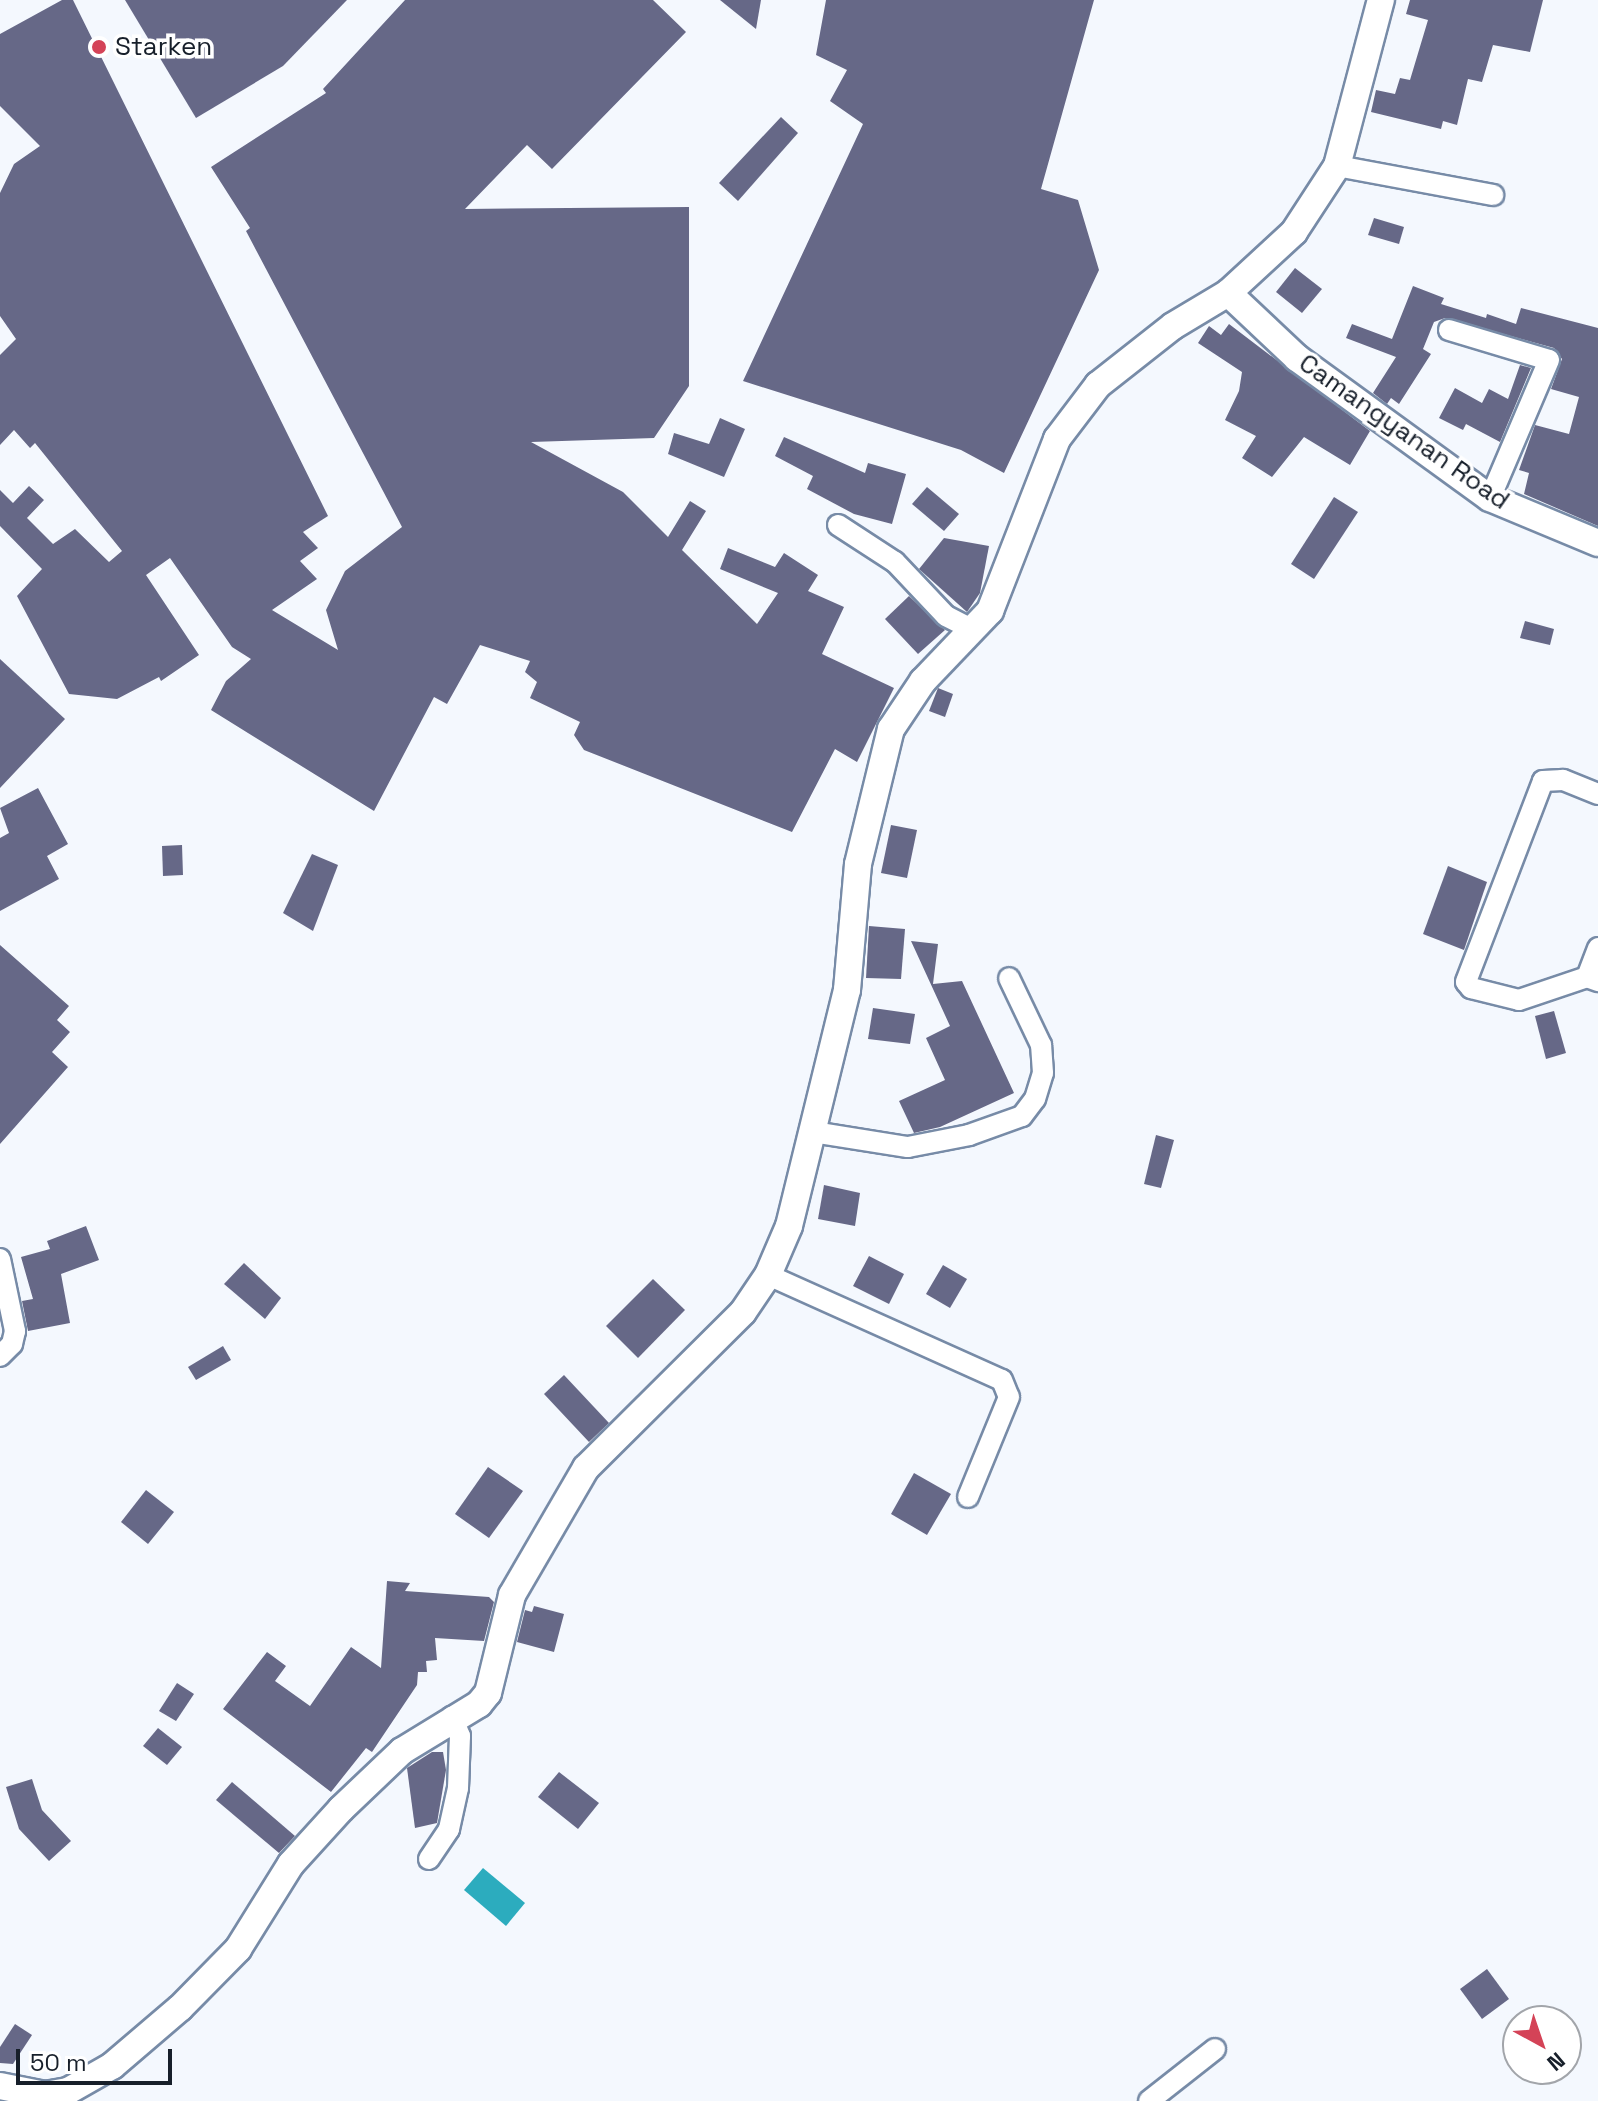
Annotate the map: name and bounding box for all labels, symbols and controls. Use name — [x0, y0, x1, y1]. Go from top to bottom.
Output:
place label: Starken — [115, 31, 212, 63]
marker: Starken — [90, 38, 108, 56]
street label: Camangyanan Road — [1293, 348, 1515, 516]
north arrow — [1502, 2005, 1582, 2085]
scale bar — [20, 2033, 176, 2083]
text: N — [1541, 2046, 1571, 2077]
text: 50 m — [30, 2047, 87, 2078]

